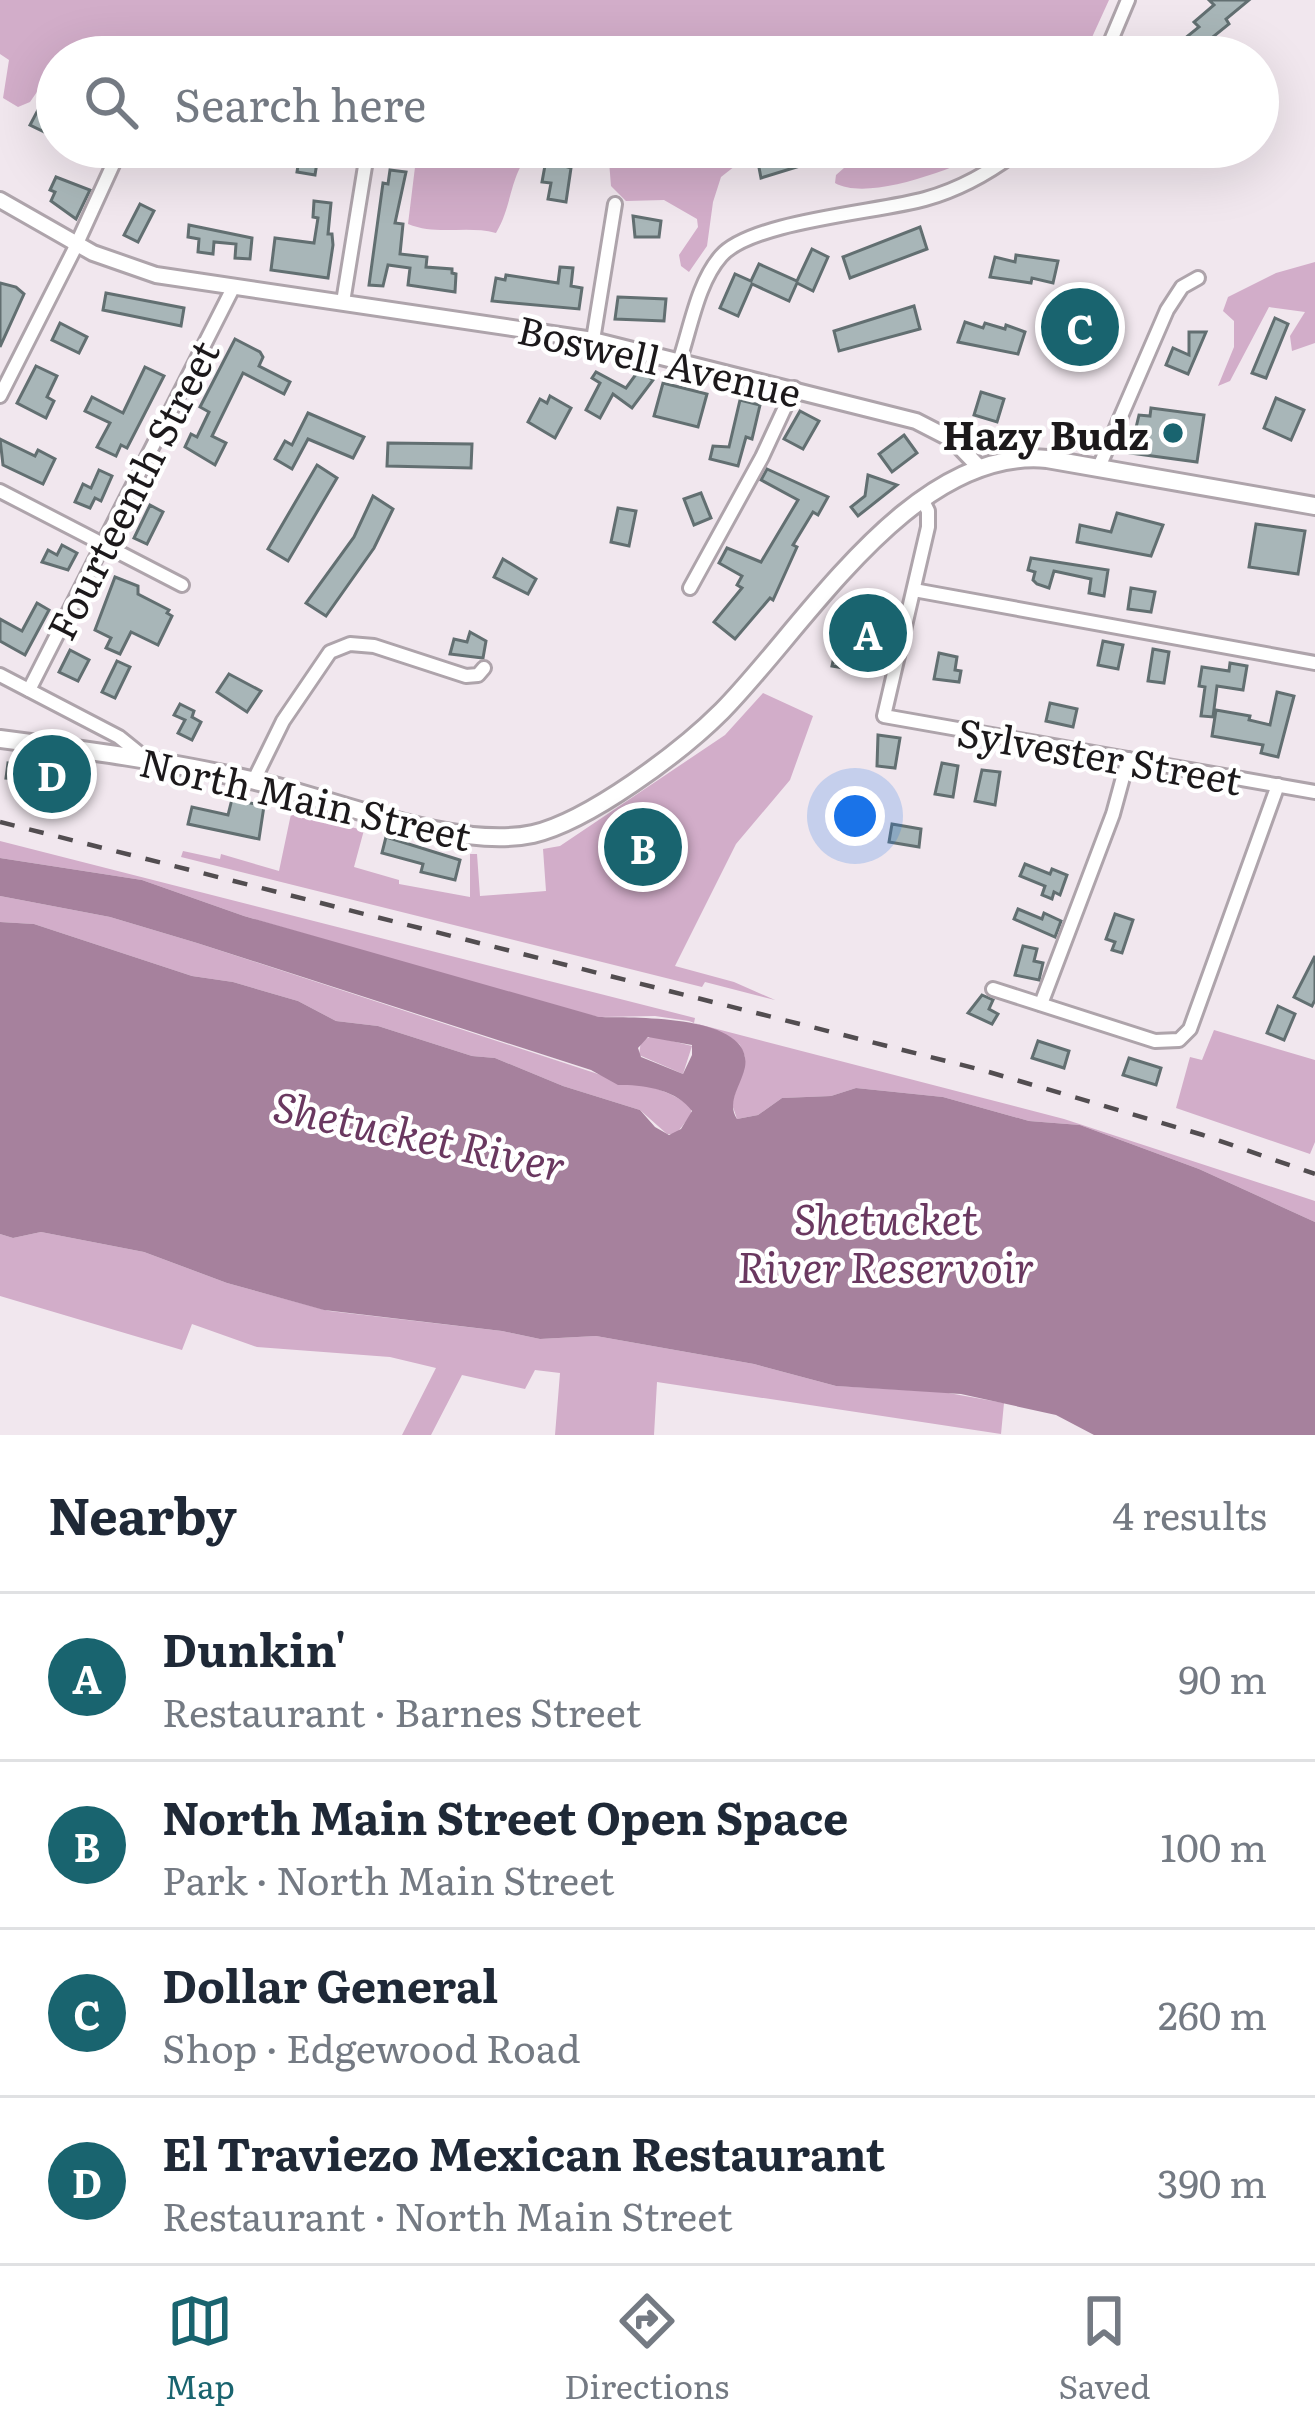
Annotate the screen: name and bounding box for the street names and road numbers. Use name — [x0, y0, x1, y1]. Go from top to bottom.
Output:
street label: Boswell Avenue — [513, 298, 807, 420]
street label: Fourteenth Street — [30, 329, 232, 649]
street label: Sylvester Street — [953, 700, 1247, 808]
street label: North Main Street — [135, 731, 478, 863]

